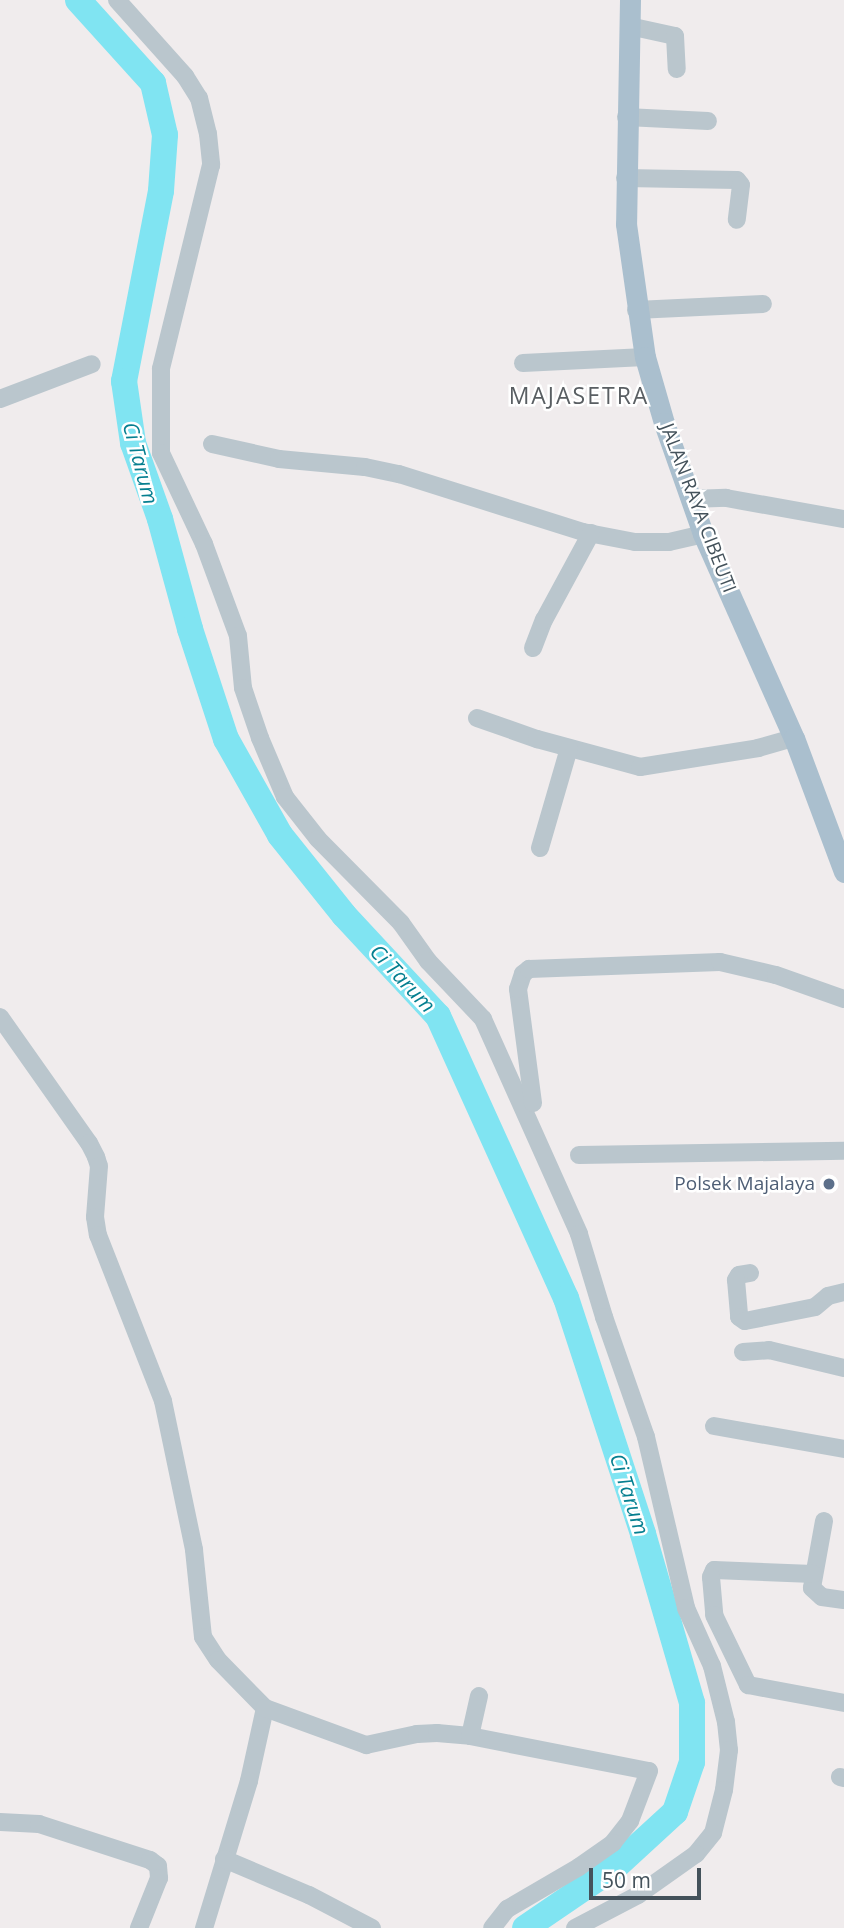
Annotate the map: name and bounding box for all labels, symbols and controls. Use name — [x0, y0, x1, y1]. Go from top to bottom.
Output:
district label: MAJASETRA — [510, 381, 648, 409]
water label: Ci Tarum — [118, 419, 164, 507]
street label: JALAN RAYA CIBEUTI — [655, 420, 741, 596]
water label: Ci Tarum — [365, 939, 441, 1017]
place label: Polsek Majalaya — [674, 1173, 815, 1195]
marker: Polsek Majalaya — [821, 1176, 837, 1192]
water label: Ci Tarum — [605, 1450, 655, 1538]
scale bar — [592, 1854, 704, 1898]
text: 50 m — [602, 1866, 651, 1894]

